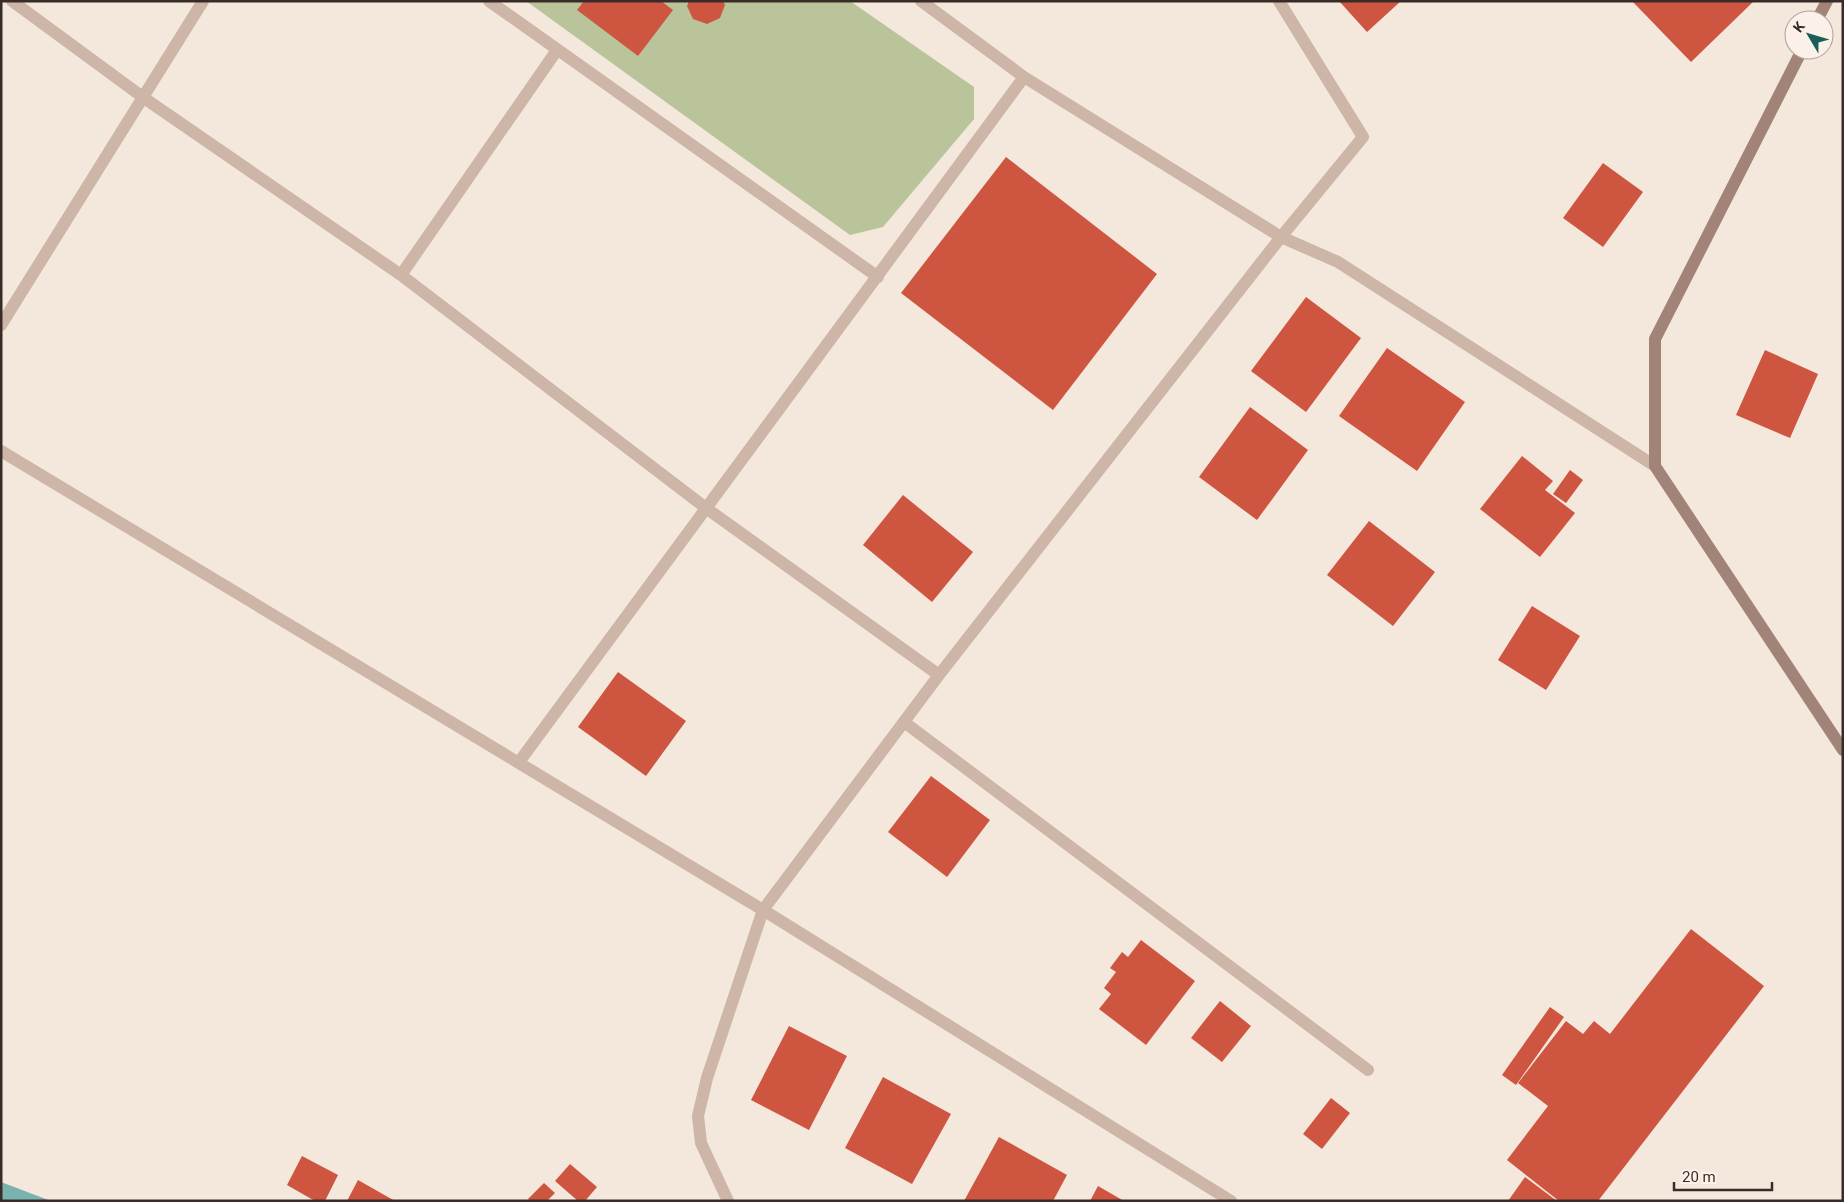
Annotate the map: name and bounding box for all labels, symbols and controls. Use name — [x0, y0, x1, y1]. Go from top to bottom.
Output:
north arrow — [1784, 10, 1834, 60]
text: K — [1790, 18, 1808, 35]
scale bar — [1674, 1160, 1772, 1192]
text: 20 m — [1682, 1168, 1716, 1186]

